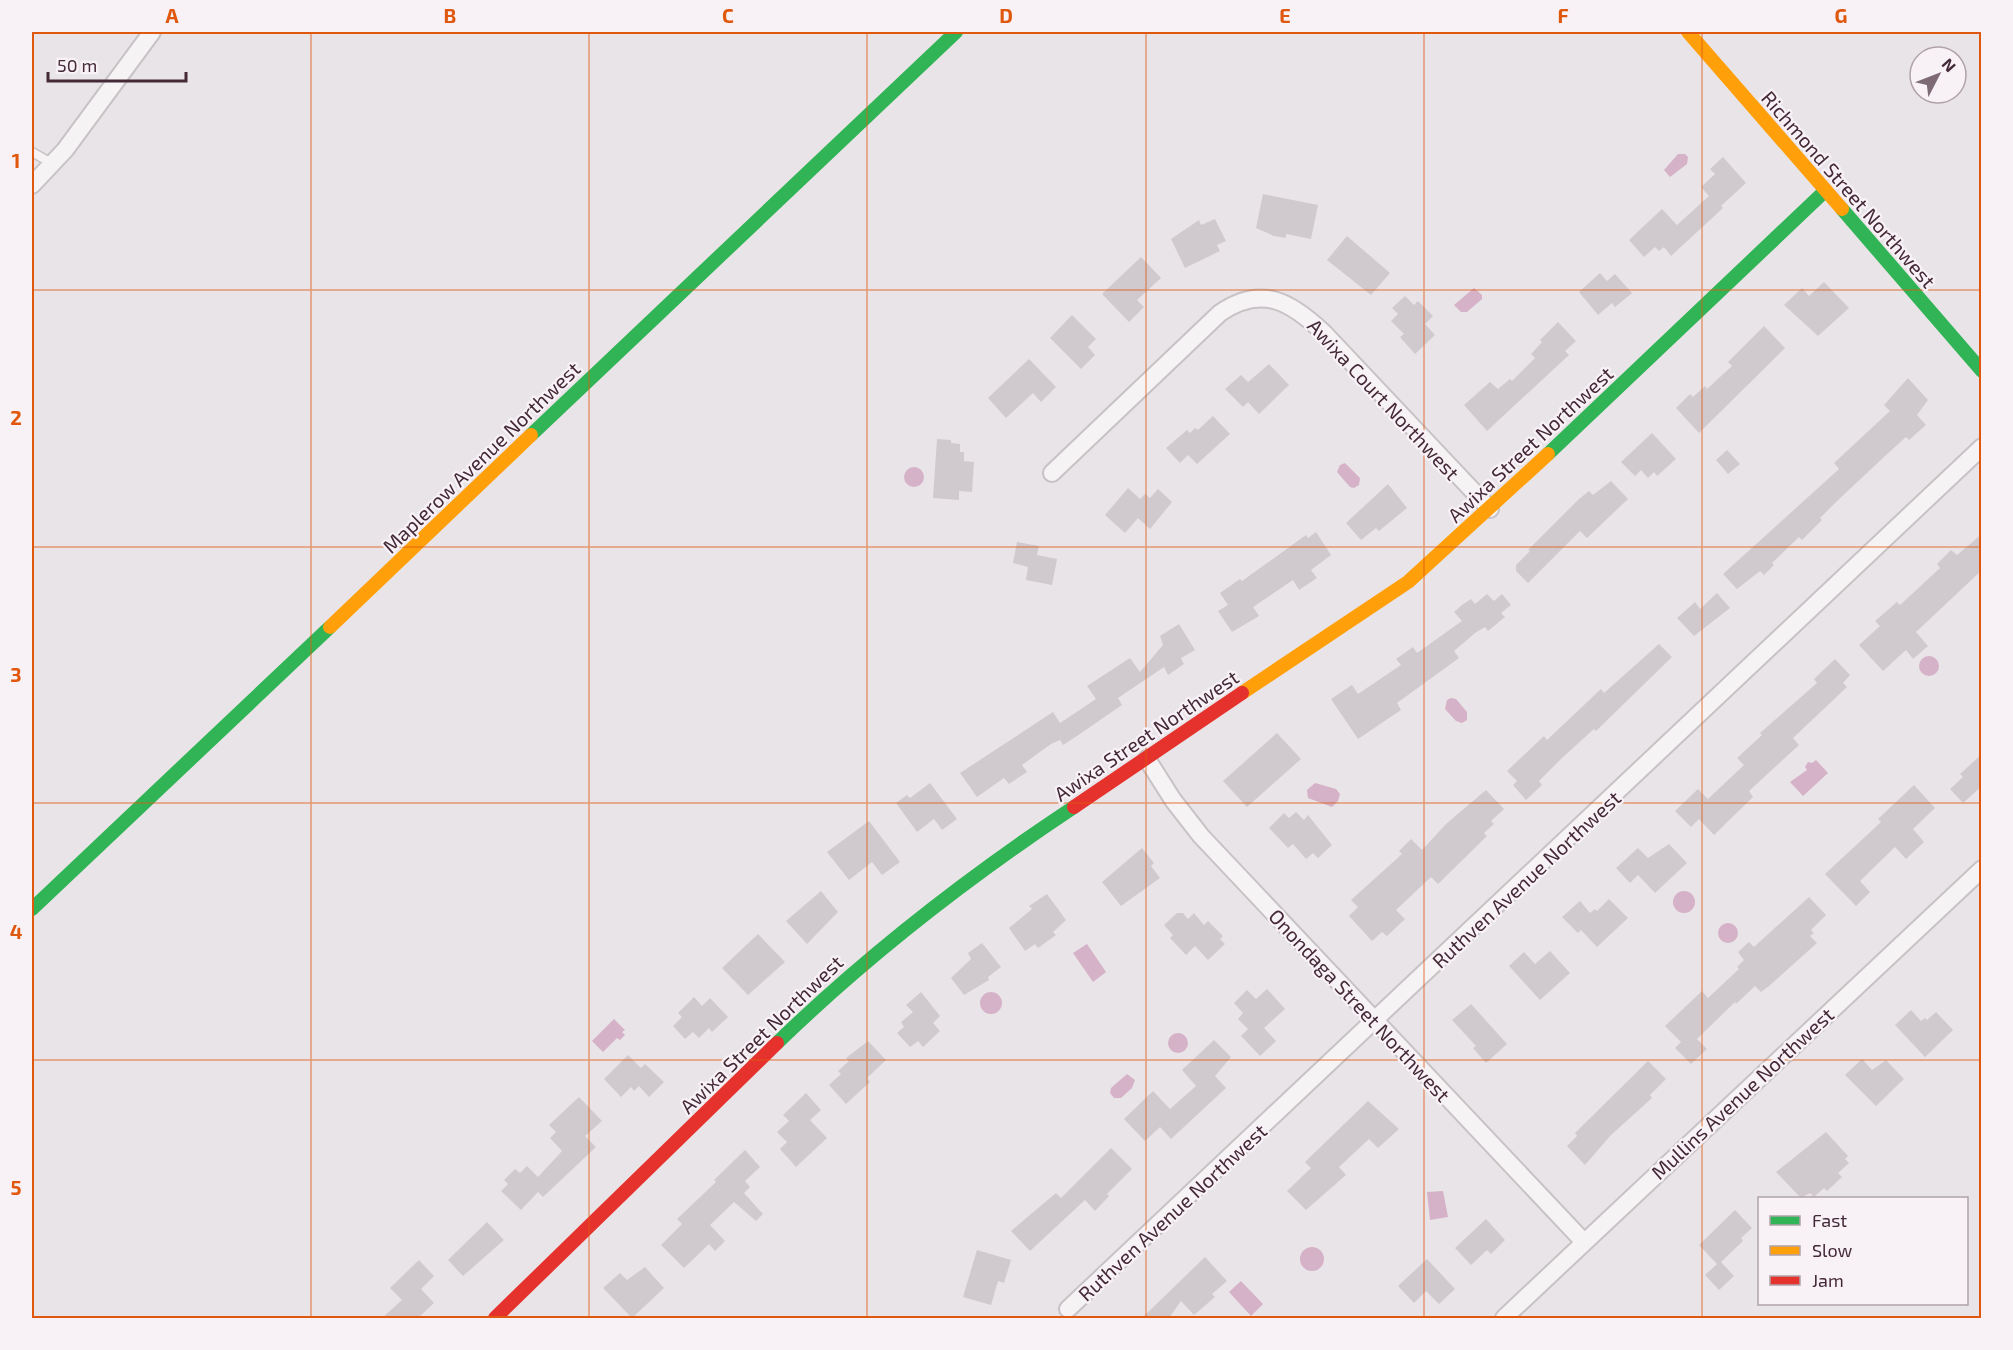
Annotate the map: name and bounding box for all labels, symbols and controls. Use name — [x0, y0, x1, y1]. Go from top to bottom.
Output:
text: A — [165, 3, 179, 27]
text: B — [444, 3, 456, 27]
text: C — [722, 3, 734, 27]
text: D — [999, 3, 1013, 27]
text: E — [1279, 3, 1291, 27]
text: F — [1557, 3, 1569, 27]
text: G — [1835, 3, 1847, 27]
scale bar — [48, 45, 186, 83]
north arrow — [1908, 45, 1968, 105]
text: 50 m — [57, 54, 97, 76]
text: N — [1939, 54, 1960, 75]
street label: Richmond Street Northwest — [1757, 86, 1941, 293]
text: 1 — [12, 148, 20, 172]
street label: Awixa Court Northwest — [1303, 313, 1465, 485]
street label: Maplerow Avenue Northwest — [377, 356, 585, 558]
street label: Awixa Street Northwest — [1442, 361, 1618, 527]
text: 2 — [10, 405, 22, 429]
text: 3 — [10, 662, 22, 686]
street label: Awixa Street Northwest — [1049, 664, 1243, 806]
street label: Ruthven Avenue Northwest — [1427, 785, 1625, 973]
street label: Onondaga Street Northwest — [1264, 904, 1456, 1107]
text: 4 — [10, 919, 23, 943]
street label: Awixa Street Northwest — [674, 950, 848, 1118]
street label: Mullins Avenue Northwest — [1646, 1002, 1838, 1184]
street label: Ruthven Avenue Northwest — [1073, 1118, 1271, 1306]
text: 5 — [10, 1175, 22, 1199]
legend — [1758, 1197, 1968, 1305]
text: Fast — [1812, 1209, 1847, 1231]
text: Slow — [1812, 1239, 1853, 1261]
text: Jam — [1812, 1269, 1844, 1291]

